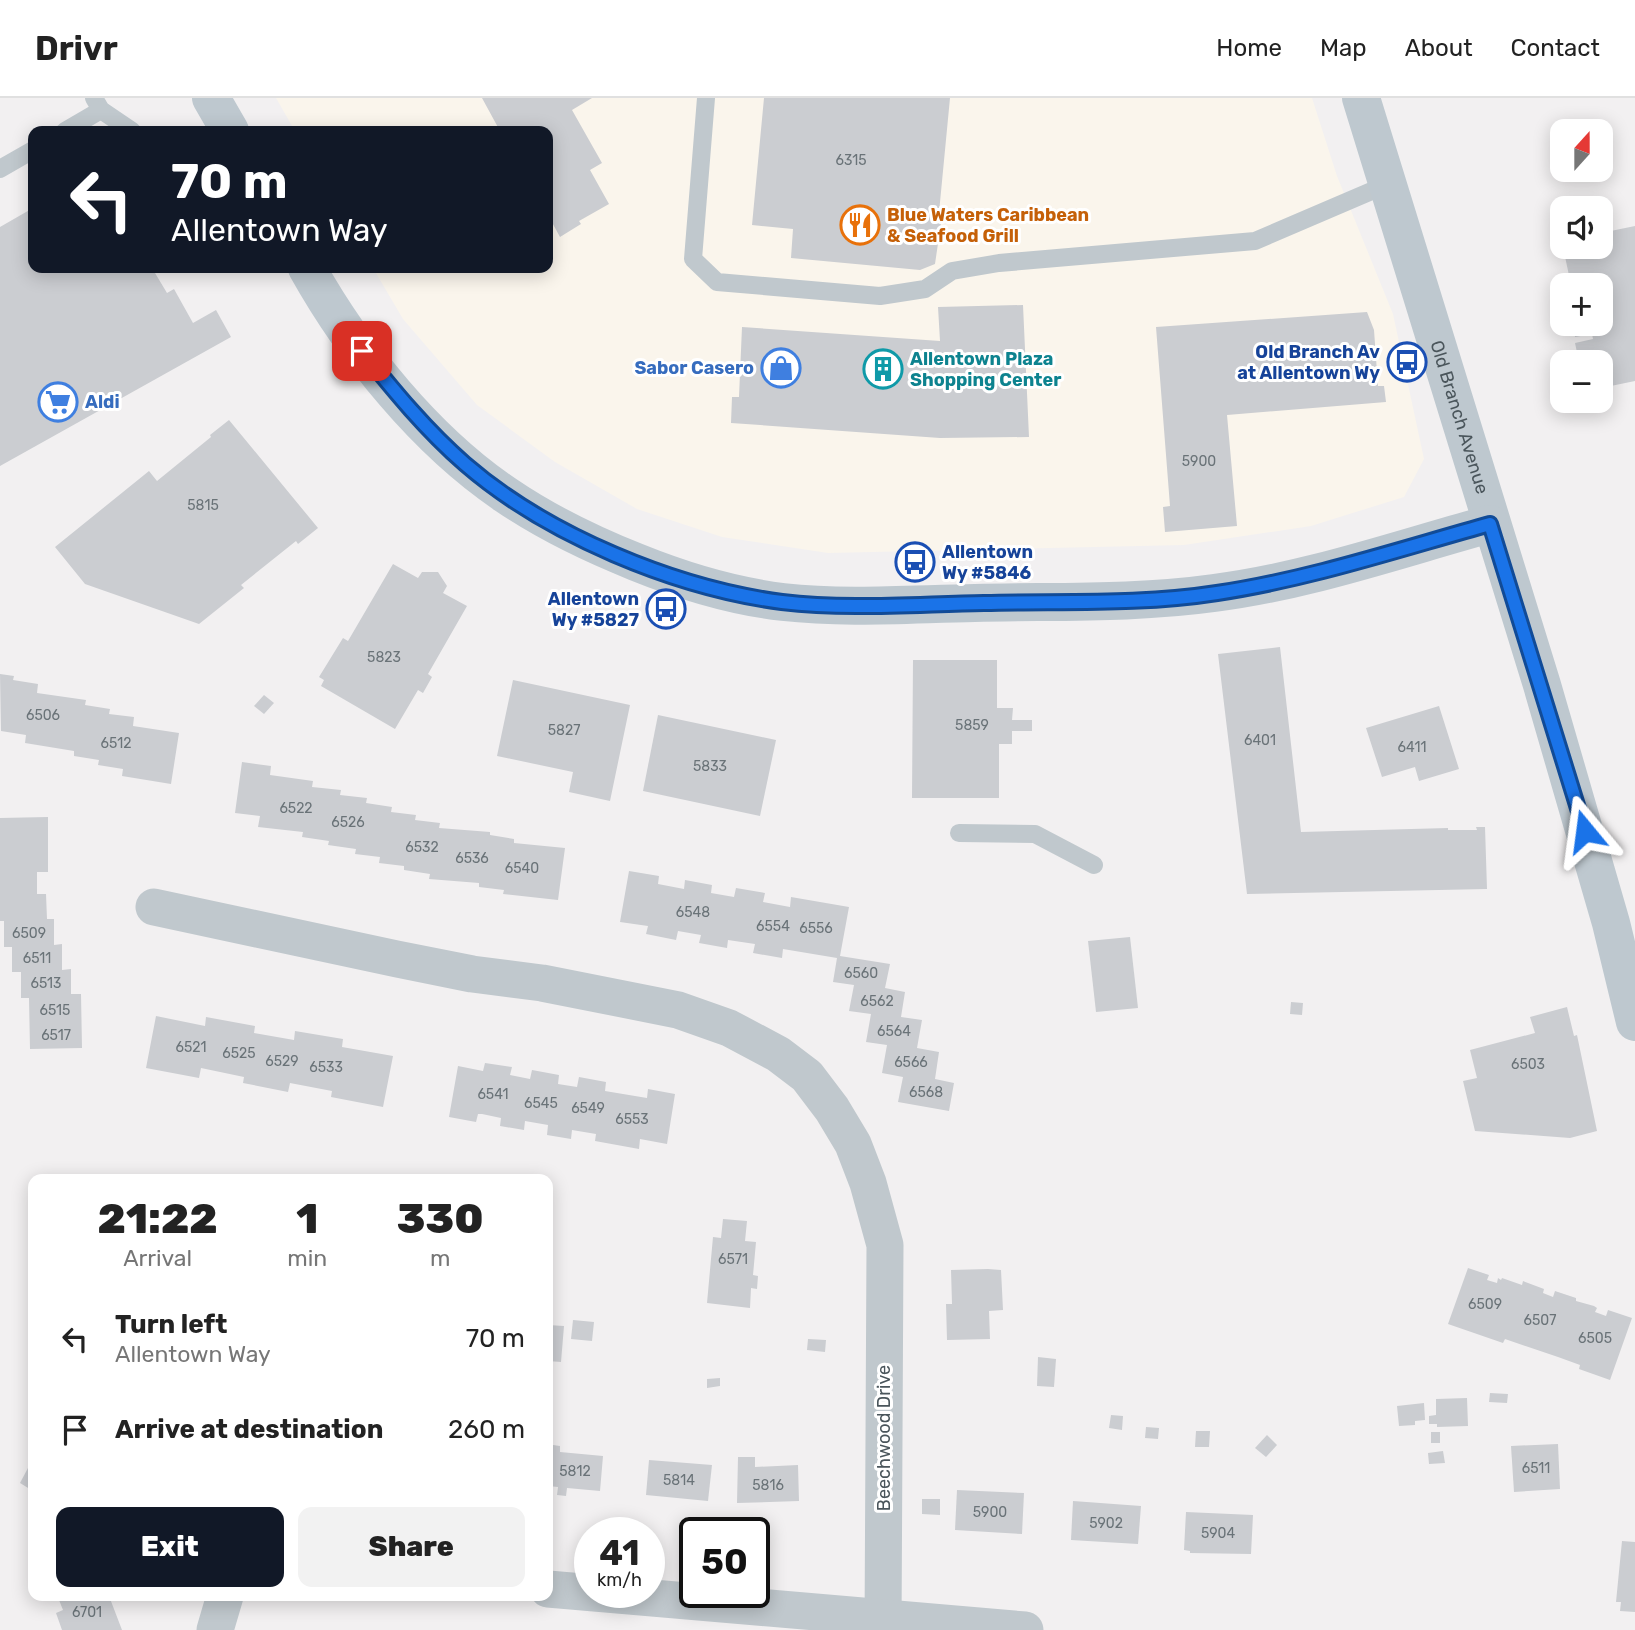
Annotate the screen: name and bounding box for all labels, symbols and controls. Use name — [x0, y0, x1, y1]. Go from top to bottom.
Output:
text: Drivr — [35, 29, 118, 68]
text: Home — [1216, 34, 1282, 62]
text: Map — [1320, 34, 1367, 62]
text: About — [1405, 34, 1473, 62]
text: Contact — [1511, 34, 1600, 62]
north arrow — [1550, 119, 1614, 182]
map controls — [1550, 119, 1613, 413]
text: 70 m — [171, 152, 288, 210]
house number: 6315 — [836, 152, 866, 169]
icon: left — [56, 154, 147, 245]
button: sound — [1550, 196, 1613, 259]
restaurant icon: Blue Waters Caribbean & Seafood Grill — [839, 204, 881, 246]
place label: Blue Waters Caribbean & Seafood Grill — [887, 204, 1089, 247]
text: Allentown Way — [171, 211, 388, 249]
button: + — [1550, 273, 1613, 336]
pin — [332, 321, 392, 381]
icon: arrive — [343, 332, 381, 370]
street label: Old Branch Avenue — [1425, 338, 1493, 497]
place label: Old Branch Av at Allentown Wy — [1237, 341, 1380, 384]
bus stop icon: Old Branch Av at Allentown Wy — [1386, 341, 1428, 383]
shop icon: Sabor Casero — [760, 347, 802, 389]
building icon: Allentown Plaza Shopping Center — [862, 348, 904, 390]
place label: Allentown Plaza Shopping Center — [910, 348, 1061, 391]
button: − — [1550, 350, 1613, 413]
place label: Sabor Casero — [634, 357, 754, 379]
supermarket icon: Aldi — [37, 381, 79, 423]
place label: Aldi — [85, 391, 120, 413]
house number: 5900 — [1182, 453, 1216, 470]
house number: 5815 — [187, 497, 219, 514]
bus stop icon: Allentown Wy #5846 — [894, 541, 936, 583]
place label: Allentown Wy #5846 — [942, 541, 1033, 584]
place label: Allentown Wy #5827 — [548, 588, 639, 631]
bus stop icon: Allentown Wy #5827 — [645, 588, 687, 630]
house number: 5823 — [367, 649, 401, 666]
house number: 6506 — [26, 707, 60, 724]
house number: 5859 — [955, 717, 989, 734]
house number: 5827 — [548, 722, 580, 739]
house number: 6401 — [1244, 732, 1276, 749]
house number: 6512 — [101, 735, 131, 752]
house number: 6411 — [1398, 739, 1426, 756]
house number: 5833 — [693, 758, 727, 775]
position arrow — [1548, 794, 1622, 868]
house number: 6522 — [279, 800, 313, 817]
house number: 6526 — [331, 814, 365, 831]
house number: 6532 — [405, 839, 439, 856]
house number: 6536 — [455, 850, 489, 867]
house number: 6540 — [505, 860, 539, 877]
house number: 6548 — [676, 904, 710, 921]
house number: 6554 — [756, 918, 790, 935]
house number: 6556 — [799, 920, 833, 937]
house number: 6509 — [12, 925, 46, 942]
house number: 6511 — [23, 950, 51, 967]
house number: 6560 — [844, 965, 878, 982]
house number: 6513 — [31, 975, 61, 992]
house number: 6562 — [860, 993, 894, 1010]
house number: 6515 — [40, 1002, 70, 1019]
house number: 6564 — [877, 1023, 911, 1040]
house number: 6517 — [41, 1027, 71, 1044]
house number: 6521 — [176, 1039, 206, 1056]
house number: 6525 — [222, 1045, 256, 1062]
house number: 6529 — [265, 1053, 299, 1070]
house number: 6566 — [894, 1054, 928, 1071]
house number: 6503 — [1511, 1056, 1545, 1073]
house number: 6533 — [309, 1059, 343, 1076]
house number: 6568 — [909, 1084, 943, 1101]
house number: 6541 — [477, 1086, 509, 1103]
house number: 6545 — [524, 1095, 558, 1112]
house number: 6549 — [571, 1100, 605, 1117]
house number: 6553 — [615, 1111, 649, 1128]
text: 21:22 — [97, 1194, 218, 1244]
text: 1 — [296, 1194, 318, 1244]
text: 330 — [397, 1194, 484, 1244]
text: Arrival — [123, 1244, 192, 1272]
text: min — [287, 1244, 327, 1272]
text: m — [430, 1244, 450, 1272]
house number: 6571 — [718, 1251, 748, 1268]
house number: 6509 — [1468, 1296, 1502, 1313]
text: Turn left — [115, 1309, 227, 1340]
house number: 6507 — [1524, 1312, 1556, 1329]
icon: left — [56, 1320, 94, 1358]
text: 70 m — [466, 1323, 525, 1354]
house number: 6505 — [1578, 1330, 1612, 1347]
text: Allentown Way — [115, 1340, 271, 1368]
street label: Beechwood Drive — [873, 1365, 895, 1511]
icon: arrive — [56, 1411, 94, 1449]
text: Arrive at destination — [115, 1414, 383, 1445]
text: 260 m — [448, 1414, 525, 1445]
house number: 6511 — [1522, 1460, 1550, 1477]
house number: 5812 — [559, 1463, 591, 1480]
house number: 5814 — [663, 1472, 695, 1489]
house number: 5816 — [752, 1477, 784, 1494]
house number: 5900 — [973, 1504, 1007, 1521]
button: Exit — [56, 1507, 284, 1587]
button: Share — [298, 1507, 525, 1587]
house number: 5902 — [1089, 1515, 1123, 1532]
speed limit sign: 50 — [679, 1517, 770, 1608]
house number: 5904 — [1201, 1525, 1235, 1542]
text: 41 — [599, 1532, 640, 1574]
text: km/h — [597, 1569, 642, 1591]
house number: 6701 — [72, 1604, 102, 1621]

